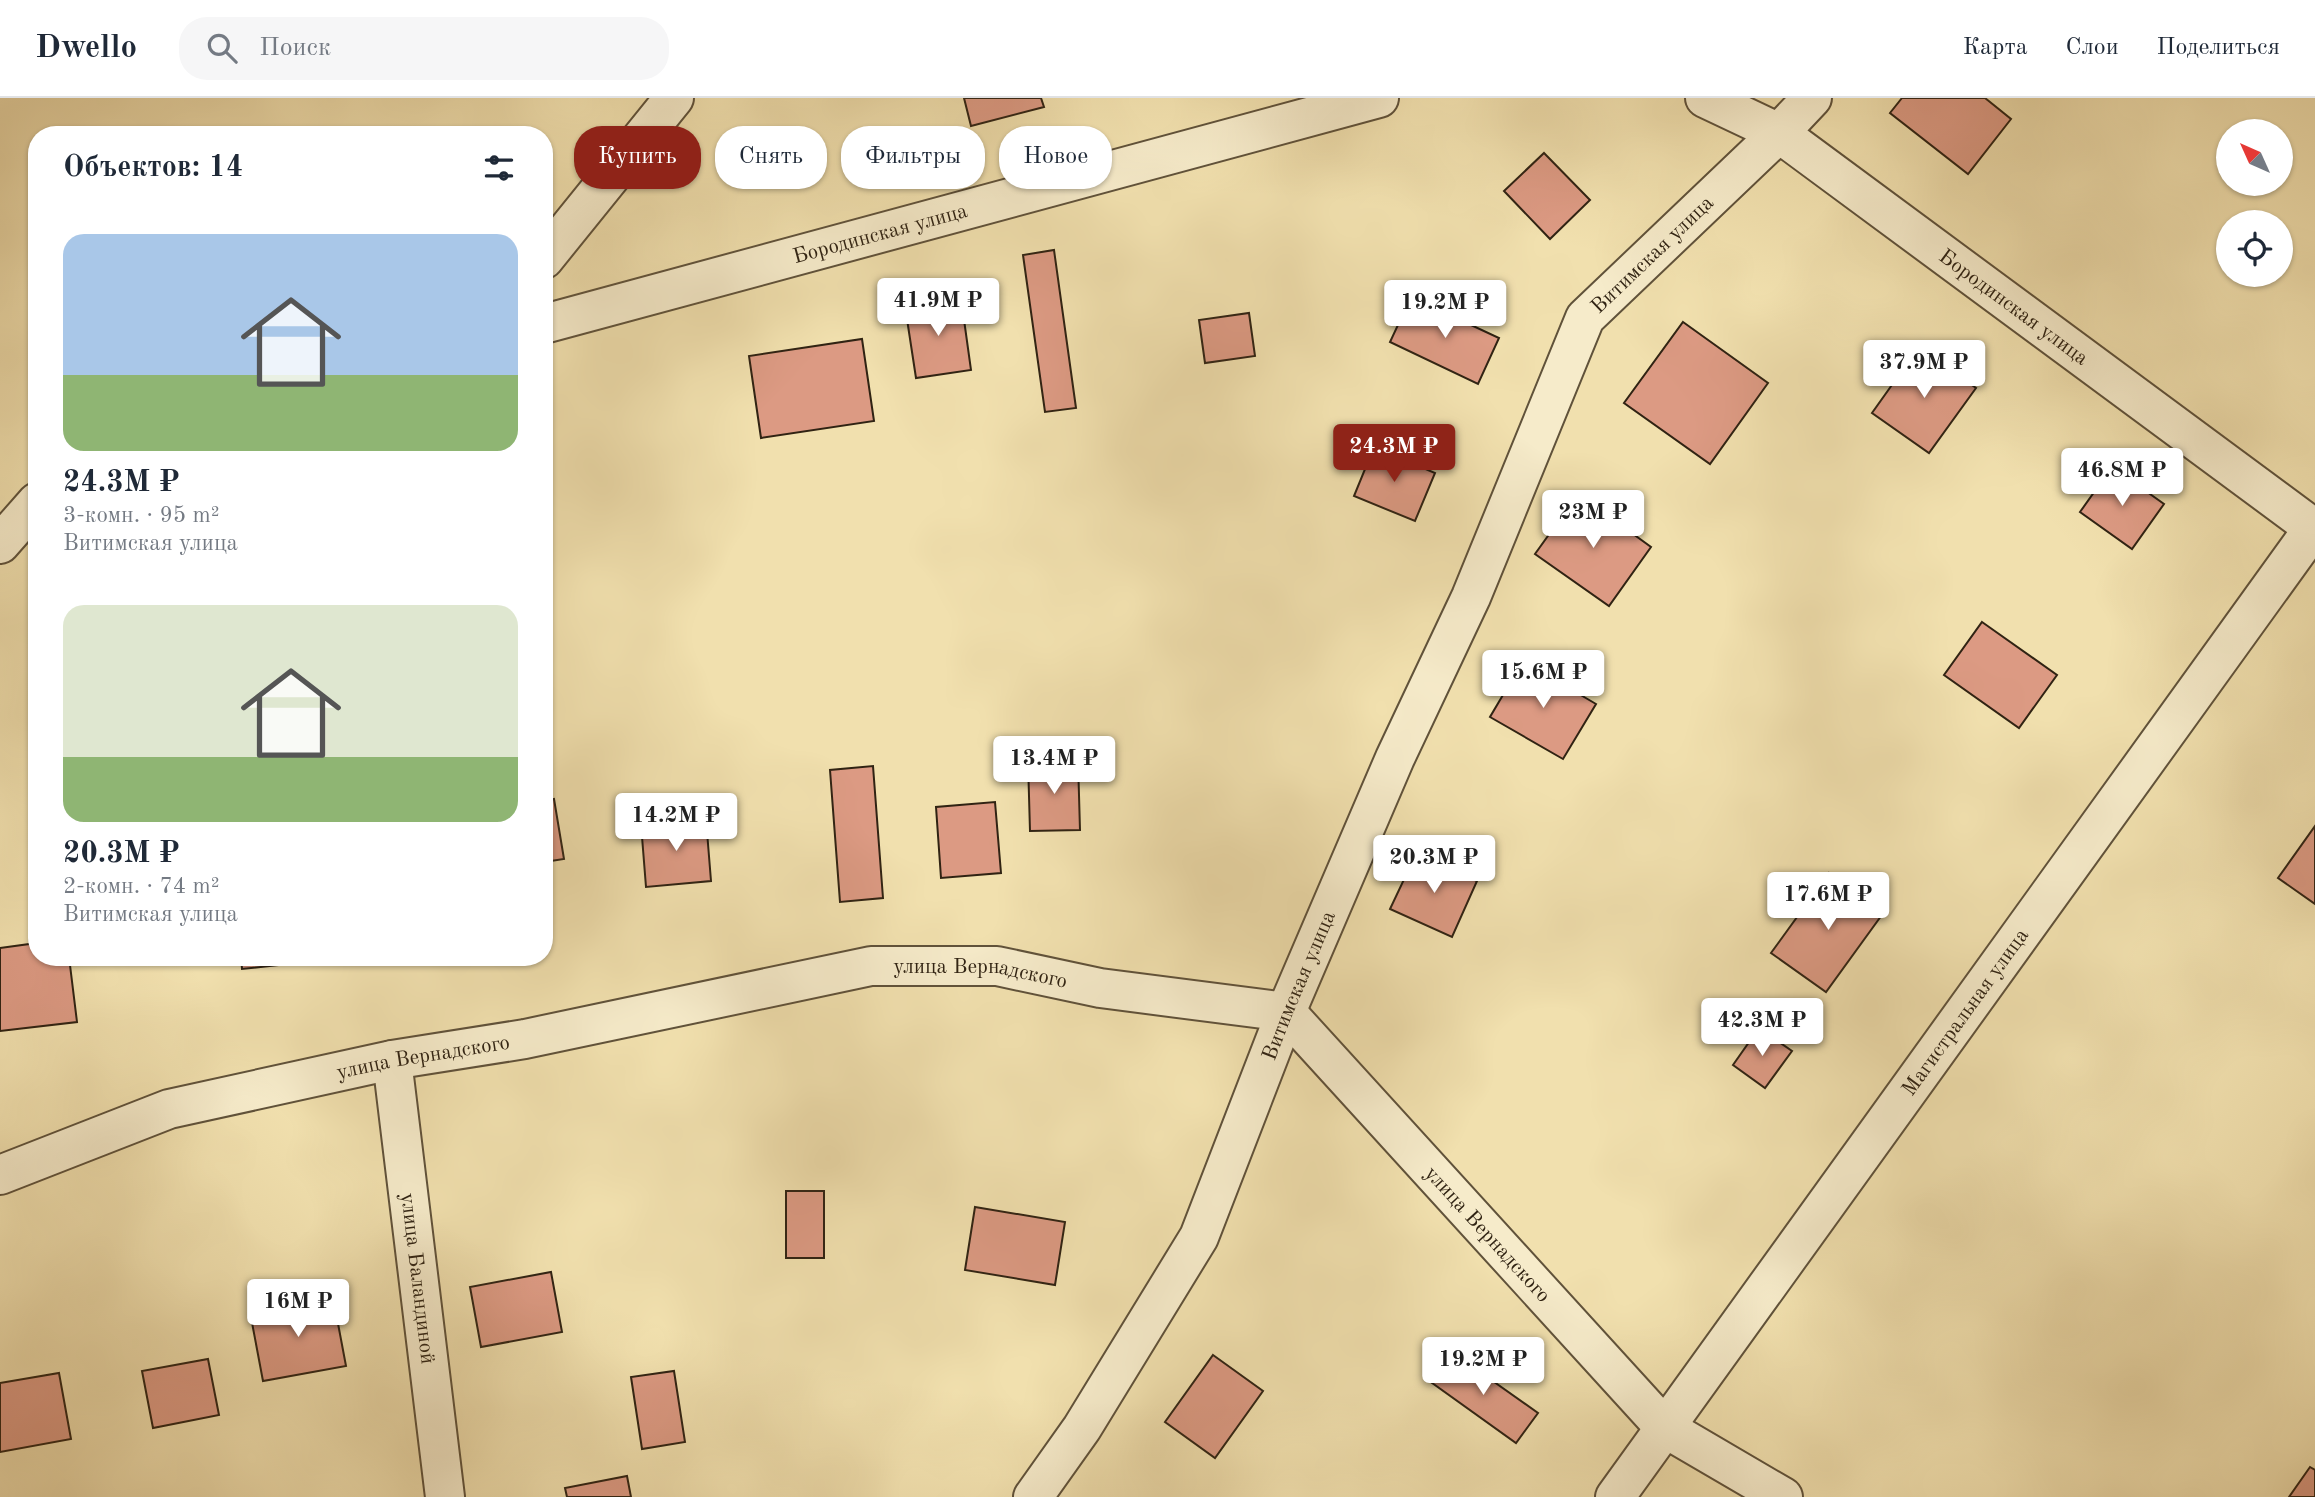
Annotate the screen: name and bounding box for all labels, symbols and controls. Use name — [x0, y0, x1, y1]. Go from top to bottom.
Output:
search box — [179, 17, 669, 80]
icon: search — [203, 29, 241, 67]
text: Dwello — [35, 32, 137, 65]
text: Поиск — [259, 35, 331, 61]
text: Карта — [1963, 36, 2028, 60]
text: Слои — [2066, 36, 2119, 60]
text: Поделиться — [2157, 36, 2280, 60]
north arrow — [2216, 119, 2292, 196]
map controls — [2216, 119, 2293, 287]
chip: Купить — [574, 126, 701, 189]
chip: Снять — [715, 126, 827, 189]
chip: Фильтры — [841, 126, 985, 189]
chip: Новое — [999, 126, 1112, 189]
icon: filters — [480, 149, 518, 187]
text: Объектов: 14 — [63, 153, 243, 183]
street label: Витимская улица — [1588, 193, 1718, 318]
street label: Бородинская улица — [791, 201, 970, 268]
button: locate — [2216, 210, 2293, 287]
street label: Бородинская улица — [1935, 246, 2092, 370]
pin: 41.9M ₽ — [873, 278, 1003, 338]
icon: home — [228, 279, 354, 405]
pin: 19.2M ₽ — [1380, 280, 1510, 340]
text: 41.9M ₽ — [893, 289, 983, 312]
text: 19.2M ₽ — [1400, 291, 1490, 314]
pin: 37.9M ₽ — [1859, 341, 1989, 400]
text: 37.9M ₽ — [1879, 351, 1969, 374]
pin: 24.3M ₽ — [1329, 424, 1459, 484]
text: 24.3M ₽ — [1349, 435, 1439, 458]
pin: 46.8M ₽ — [2057, 448, 2187, 508]
text: 46.8M ₽ — [2077, 459, 2167, 482]
text: 24.3M ₽ — [63, 468, 180, 498]
pin: 23M ₽ — [1544, 490, 1642, 550]
text: 23M ₽ — [1558, 501, 1628, 524]
text: 3-комн. · 95 m² — [63, 504, 220, 527]
text: Витимская улица — [63, 532, 238, 555]
icon: home — [228, 650, 354, 776]
pin: 15.6M ₽ — [1478, 650, 1608, 710]
text: 15.6M ₽ — [1498, 661, 1588, 684]
pin: 13.4M ₽ — [989, 736, 1119, 796]
text: 13.4M ₽ — [1009, 747, 1099, 770]
pin: 14.2M ₽ — [611, 794, 741, 853]
text: 14.2M ₽ — [631, 804, 721, 827]
pin: 20.3M ₽ — [1369, 836, 1499, 895]
text: 20.3M ₽ — [63, 839, 180, 869]
text: 20.3M ₽ — [1389, 846, 1479, 869]
pin: 17.6M ₽ — [1763, 872, 1893, 932]
text: 2-комн. · 74 m² — [63, 875, 220, 898]
text: 17.6M ₽ — [1783, 883, 1873, 906]
text: Витимская улица — [63, 903, 238, 926]
street label: Витимская улица — [1259, 908, 1340, 1064]
street label: Магистральная улица — [1899, 925, 2033, 1100]
street label: улица Вернадского — [893, 957, 1069, 993]
pin: 42.3M ₽ — [1697, 998, 1827, 1058]
text: 42.3M ₽ — [1717, 1009, 1807, 1032]
street label: улица Вернадского — [335, 1033, 511, 1084]
street label: улица Вернадского — [1420, 1163, 1554, 1307]
street label: улица Баландиной — [396, 1192, 438, 1365]
pin: 16M ₽ — [249, 1280, 347, 1339]
text: 16M ₽ — [263, 1290, 333, 1313]
pin: 19.2M ₽ — [1418, 1338, 1548, 1397]
text: 19.2M ₽ — [1438, 1348, 1528, 1371]

